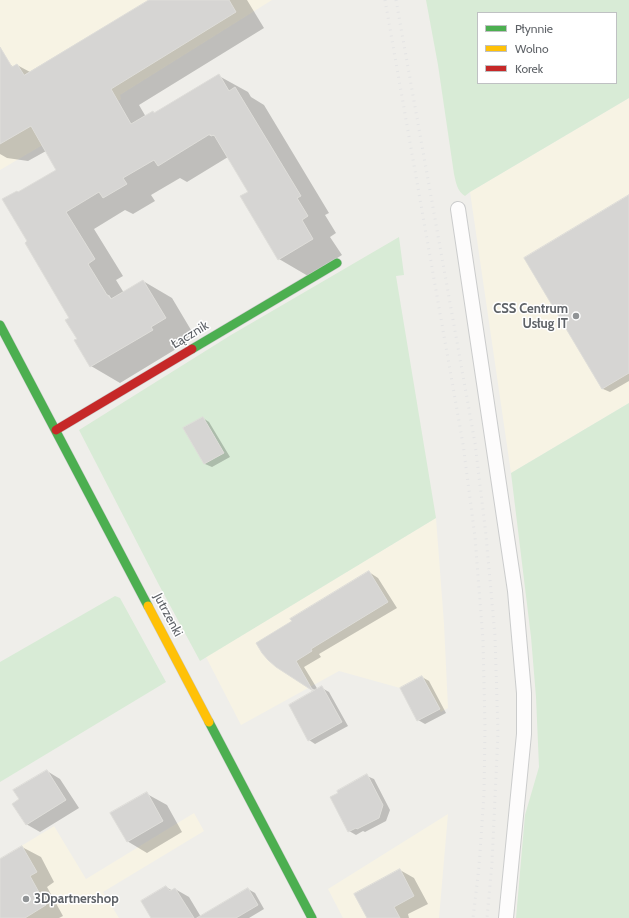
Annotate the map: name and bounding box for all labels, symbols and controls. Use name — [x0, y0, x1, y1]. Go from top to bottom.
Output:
legend — [477, 12, 617, 84]
text: Płynnie — [515, 21, 553, 36]
text: Wolno — [515, 41, 549, 56]
text: Korek — [515, 61, 543, 76]
place label: CSS Centrum Usług IT — [493, 301, 568, 332]
marker: CSS Centrum Usług IT — [571, 311, 581, 321]
street label: Łącznik — [169, 318, 211, 352]
street label: Jutrzenki — [150, 591, 186, 639]
place label: 3Dpartnershop — [34, 891, 119, 907]
marker: 3Dpartnershop — [21, 894, 31, 904]

